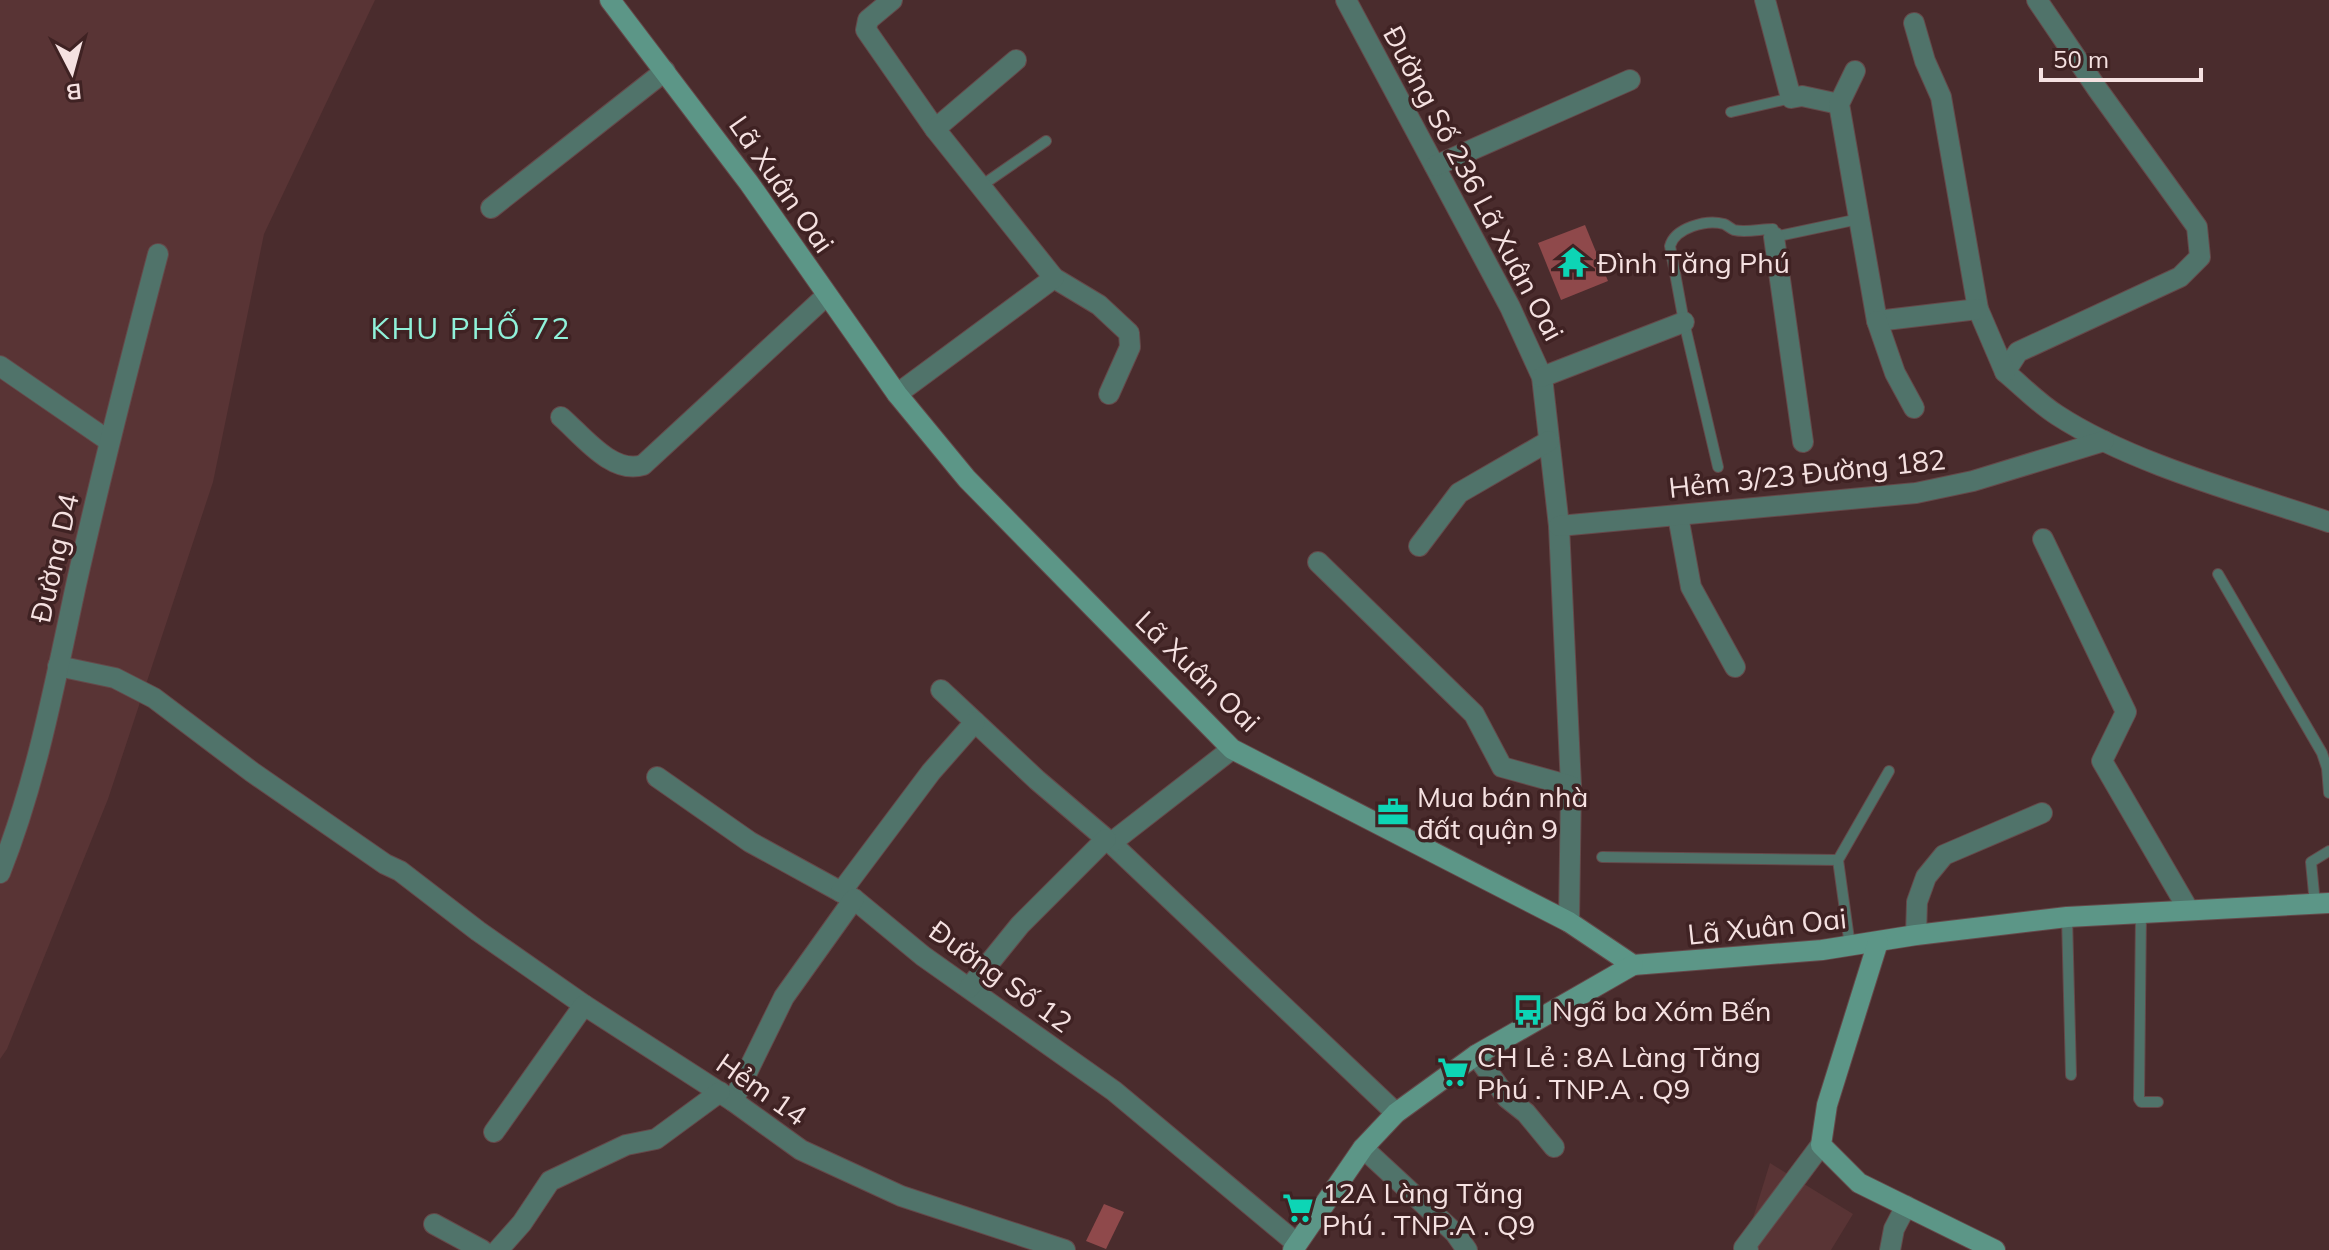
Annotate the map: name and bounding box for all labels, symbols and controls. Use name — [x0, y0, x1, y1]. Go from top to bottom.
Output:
street label: Đường Số 236 Lã Xuân Oai — [1376, 20, 1572, 346]
north arrow — [32, 32, 112, 112]
scale bar — [2041, 32, 2201, 82]
text: 50 m — [2053, 44, 2109, 74]
text: B — [65, 77, 83, 107]
street label: Lã Xuân Oai — [722, 109, 842, 259]
temple icon: Đình Tăng Phú — [1556, 245, 1590, 279]
place label: Đình Tăng Phú — [1597, 245, 1790, 280]
district label: KHU PHỐ 72 — [370, 309, 572, 347]
street label: Hẻm 3/23 Đường 182 — [1667, 441, 1947, 505]
street label: Đường D4 — [22, 490, 86, 626]
street label: Lã Xuân Oai — [1129, 603, 1267, 739]
place label: Mua bán nhà đất quận 9 — [1417, 779, 1588, 846]
office icon: Mua bán nhà đất quận 9 — [1376, 795, 1410, 829]
street label: Lã Xuân Oai — [1686, 900, 1848, 952]
street label: Đường Số 12 — [923, 912, 1079, 1040]
bus stop icon: Ngã ba Xóm Bến — [1511, 993, 1545, 1027]
place label: Ngã ba Xóm Bến — [1552, 993, 1771, 1028]
place label: CH Lẻ : 8A Làng Tăng Phú . TNP.A . Q9 — [1477, 1039, 1761, 1106]
street label: Hẻm 14 — [710, 1045, 814, 1133]
supermarket icon: CH Lẻ : 8A Làng Tăng Phú . TNP.A . Q9 — [1436, 1055, 1470, 1089]
place label: 12A Làng Tăng Phú . TNP.A . Q9 — [1322, 1175, 1535, 1242]
supermarket icon: 12A Làng Tăng Phú . TNP.A . Q9 — [1281, 1191, 1315, 1225]

